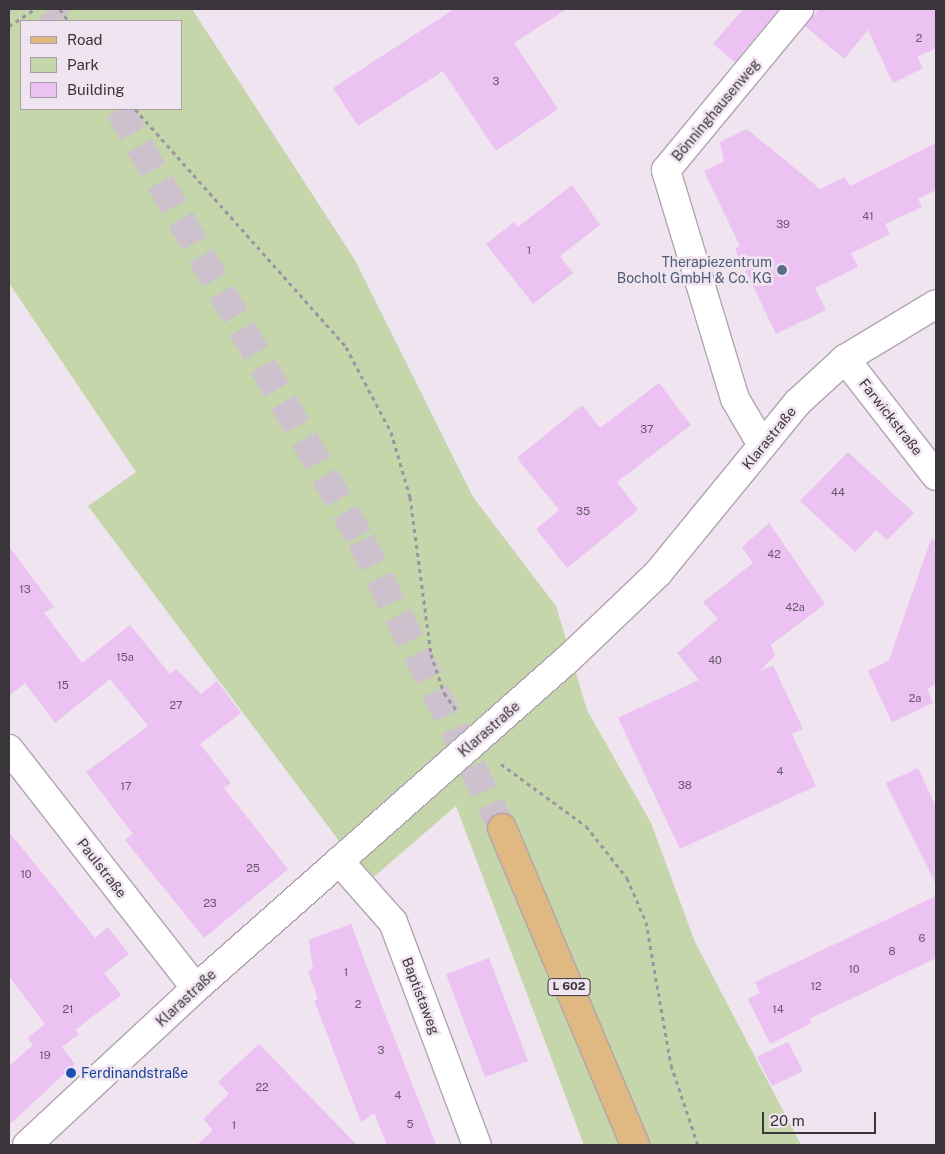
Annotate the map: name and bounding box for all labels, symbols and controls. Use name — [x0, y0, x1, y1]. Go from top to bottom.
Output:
legend — [20, 20, 182, 110]
text: Road — [67, 31, 103, 48]
house number: 2 — [916, 31, 922, 45]
text: Park — [67, 56, 99, 73]
street label: Bönninghausenweg — [668, 56, 764, 164]
house number: 3 — [493, 74, 499, 88]
text: Building — [67, 81, 125, 98]
house number: 41 — [862, 209, 874, 223]
house number: 39 — [776, 217, 790, 231]
house number: 1 — [527, 243, 531, 257]
place label: Therapiezentrum Bocholt GmbH & Co. KG — [617, 254, 772, 286]
marker: Therapiezentrum Bocholt GmbH & Co. KG — [776, 264, 788, 276]
street label: Farwickstraße — [856, 375, 926, 459]
street label: Klarastraße — [739, 403, 799, 473]
house number: 37 — [640, 422, 654, 436]
house number: 44 — [831, 485, 845, 499]
house number: 35 — [576, 504, 590, 518]
house number: 42 — [767, 547, 781, 561]
house number: 13 — [19, 582, 31, 596]
house number: 42a — [785, 600, 805, 614]
house number: 15a — [116, 650, 134, 664]
house number: 40 — [708, 653, 722, 667]
house number: 15 — [57, 678, 69, 692]
house number: 2a — [909, 691, 921, 705]
house number: 27 — [169, 698, 183, 712]
street label: Klarastraße — [455, 698, 523, 760]
house number: 4 — [777, 764, 783, 778]
house number: 38 — [678, 778, 692, 792]
house number: 17 — [120, 779, 132, 793]
street label: Paulstraße — [74, 835, 130, 901]
house number: 25 — [246, 861, 260, 875]
house number: 10 — [20, 867, 32, 881]
house number: 23 — [203, 896, 217, 910]
house number: 6 — [919, 931, 925, 945]
house number: 8 — [888, 944, 896, 958]
street label: Baptistaweg — [399, 955, 443, 1037]
house number: 10 — [848, 962, 860, 976]
house number: 1 — [344, 965, 348, 979]
street label: Klarastraße — [153, 966, 219, 1030]
road number: L 602 — [546, 978, 592, 996]
house number: 12 — [810, 979, 822, 993]
house number: 2 — [355, 997, 361, 1011]
house number: 21 — [62, 1002, 74, 1016]
house number: 14 — [772, 1002, 784, 1016]
house number: 3 — [378, 1043, 384, 1057]
house number: 19 — [39, 1048, 51, 1062]
place label: Ferdinandstraße — [81, 1065, 188, 1081]
marker: Ferdinandstraße — [65, 1067, 77, 1079]
house number: 22 — [255, 1080, 269, 1094]
house number: 4 — [395, 1088, 401, 1102]
scale bar — [765, 1102, 879, 1134]
text: 20 m — [770, 1112, 805, 1129]
house number: 5 — [406, 1117, 414, 1131]
house number: 1 — [232, 1118, 236, 1132]

